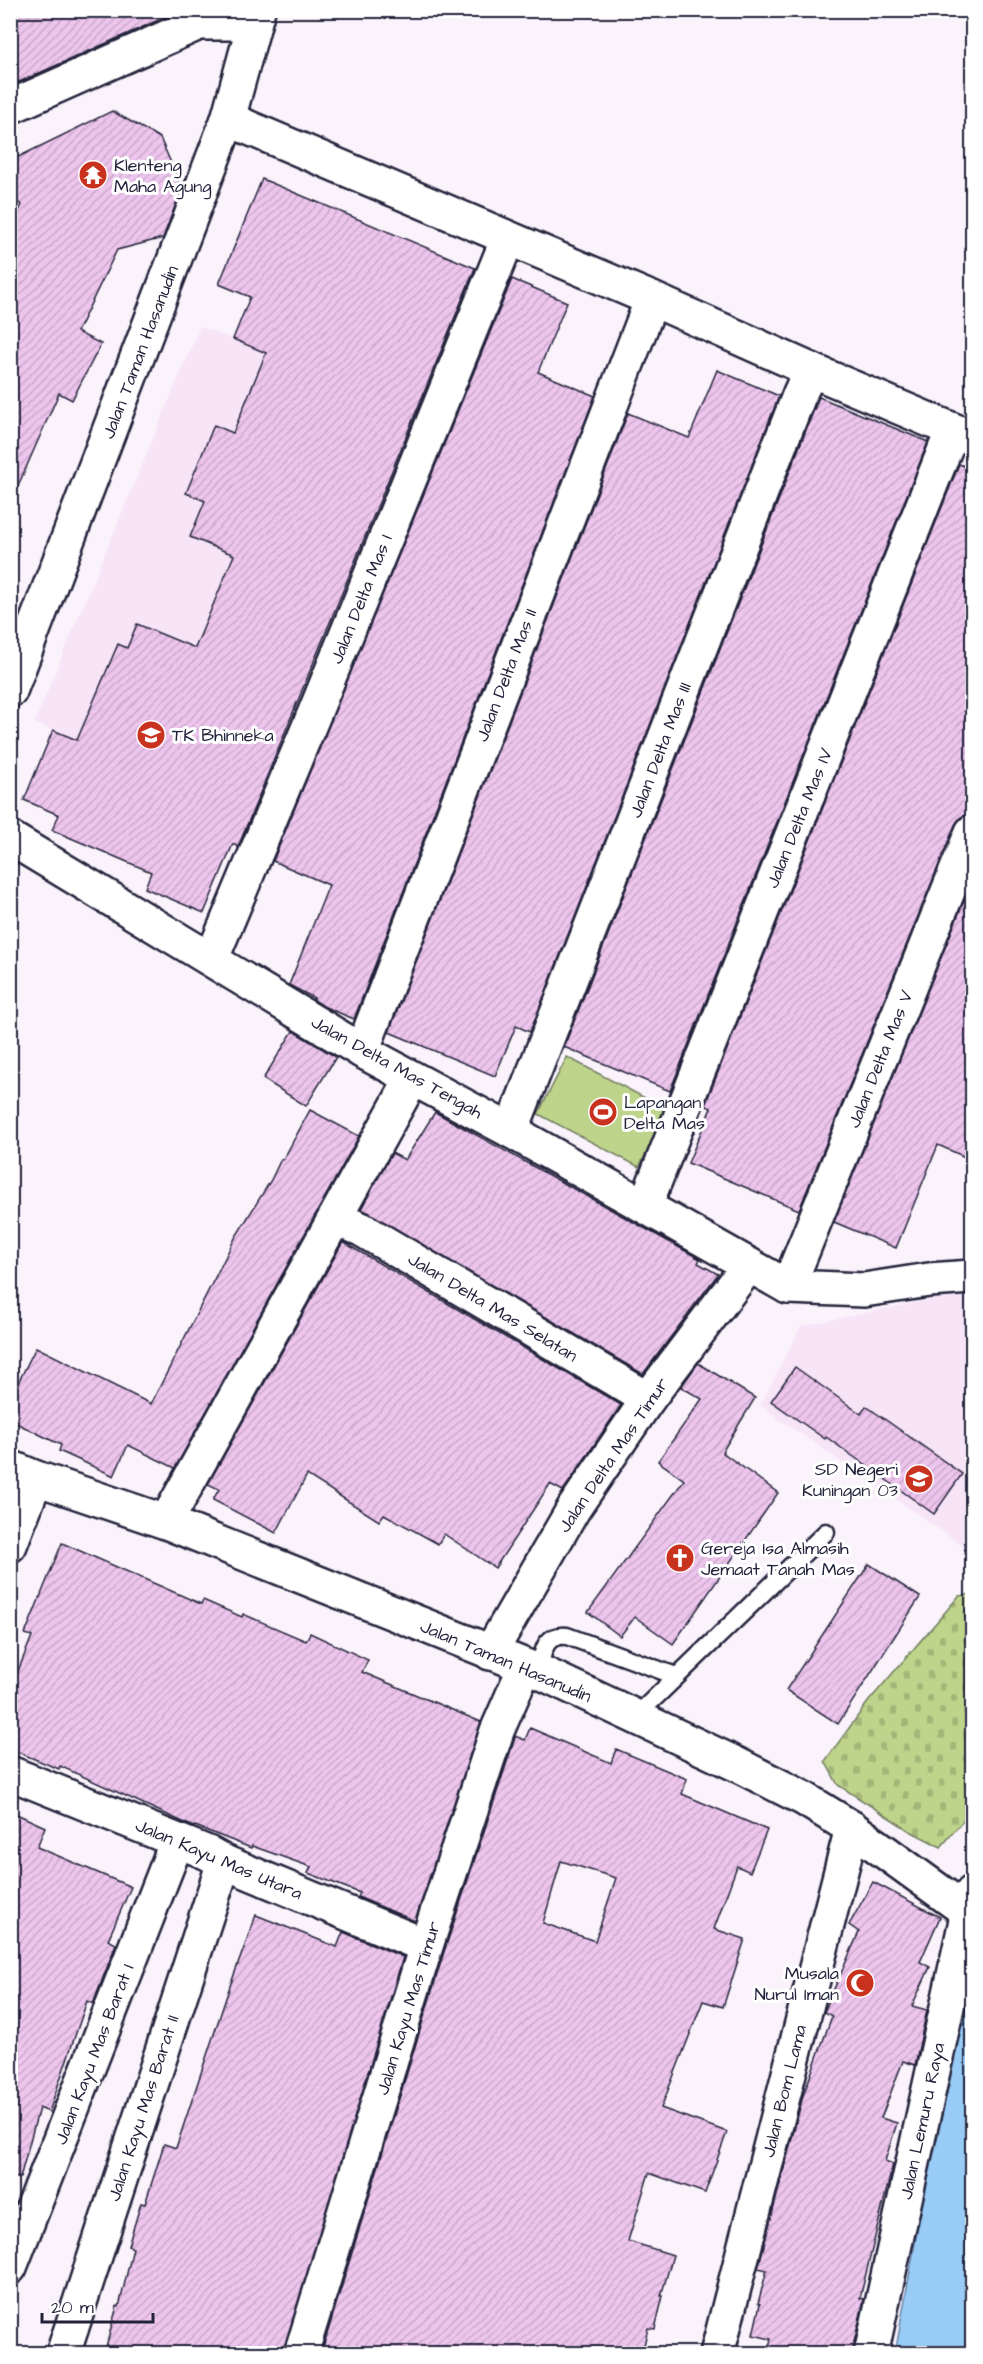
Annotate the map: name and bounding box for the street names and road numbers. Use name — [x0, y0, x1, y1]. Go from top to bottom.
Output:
street label: Jalan Taman Hasanudin — [96, 262, 185, 443]
street label: Jalan Delta Mas I — [324, 531, 399, 668]
street label: Jalan Delta Mas II — [470, 605, 543, 745]
street label: Jalan Delta Mas III — [623, 679, 698, 822]
street label: Jalan Delta Mas IV — [760, 744, 839, 892]
street label: Jalan Delta Mas V — [841, 987, 919, 1132]
street label: Jalan Delta Mas Tengah — [306, 1010, 487, 1126]
street label: Jalan Delta Mas Selatan — [403, 1247, 582, 1368]
street label: Jalan Delta Mas Timur — [552, 1373, 675, 1538]
street label: Jalan Taman Hasanudin — [416, 1614, 595, 1709]
street label: Jalan Kayu Mas Utara — [131, 1813, 306, 1907]
street label: Jalan Kayu Mas Timur — [370, 1918, 448, 2098]
street label: Jalan Kayu Mas Barat I — [48, 1960, 141, 2149]
street label: Jalan Kayu Mas Barat II — [102, 2012, 186, 2205]
street label: Jalan Bom Lama — [756, 2022, 813, 2160]
street label: Jalan Lemuru Raya — [894, 2040, 952, 2202]

